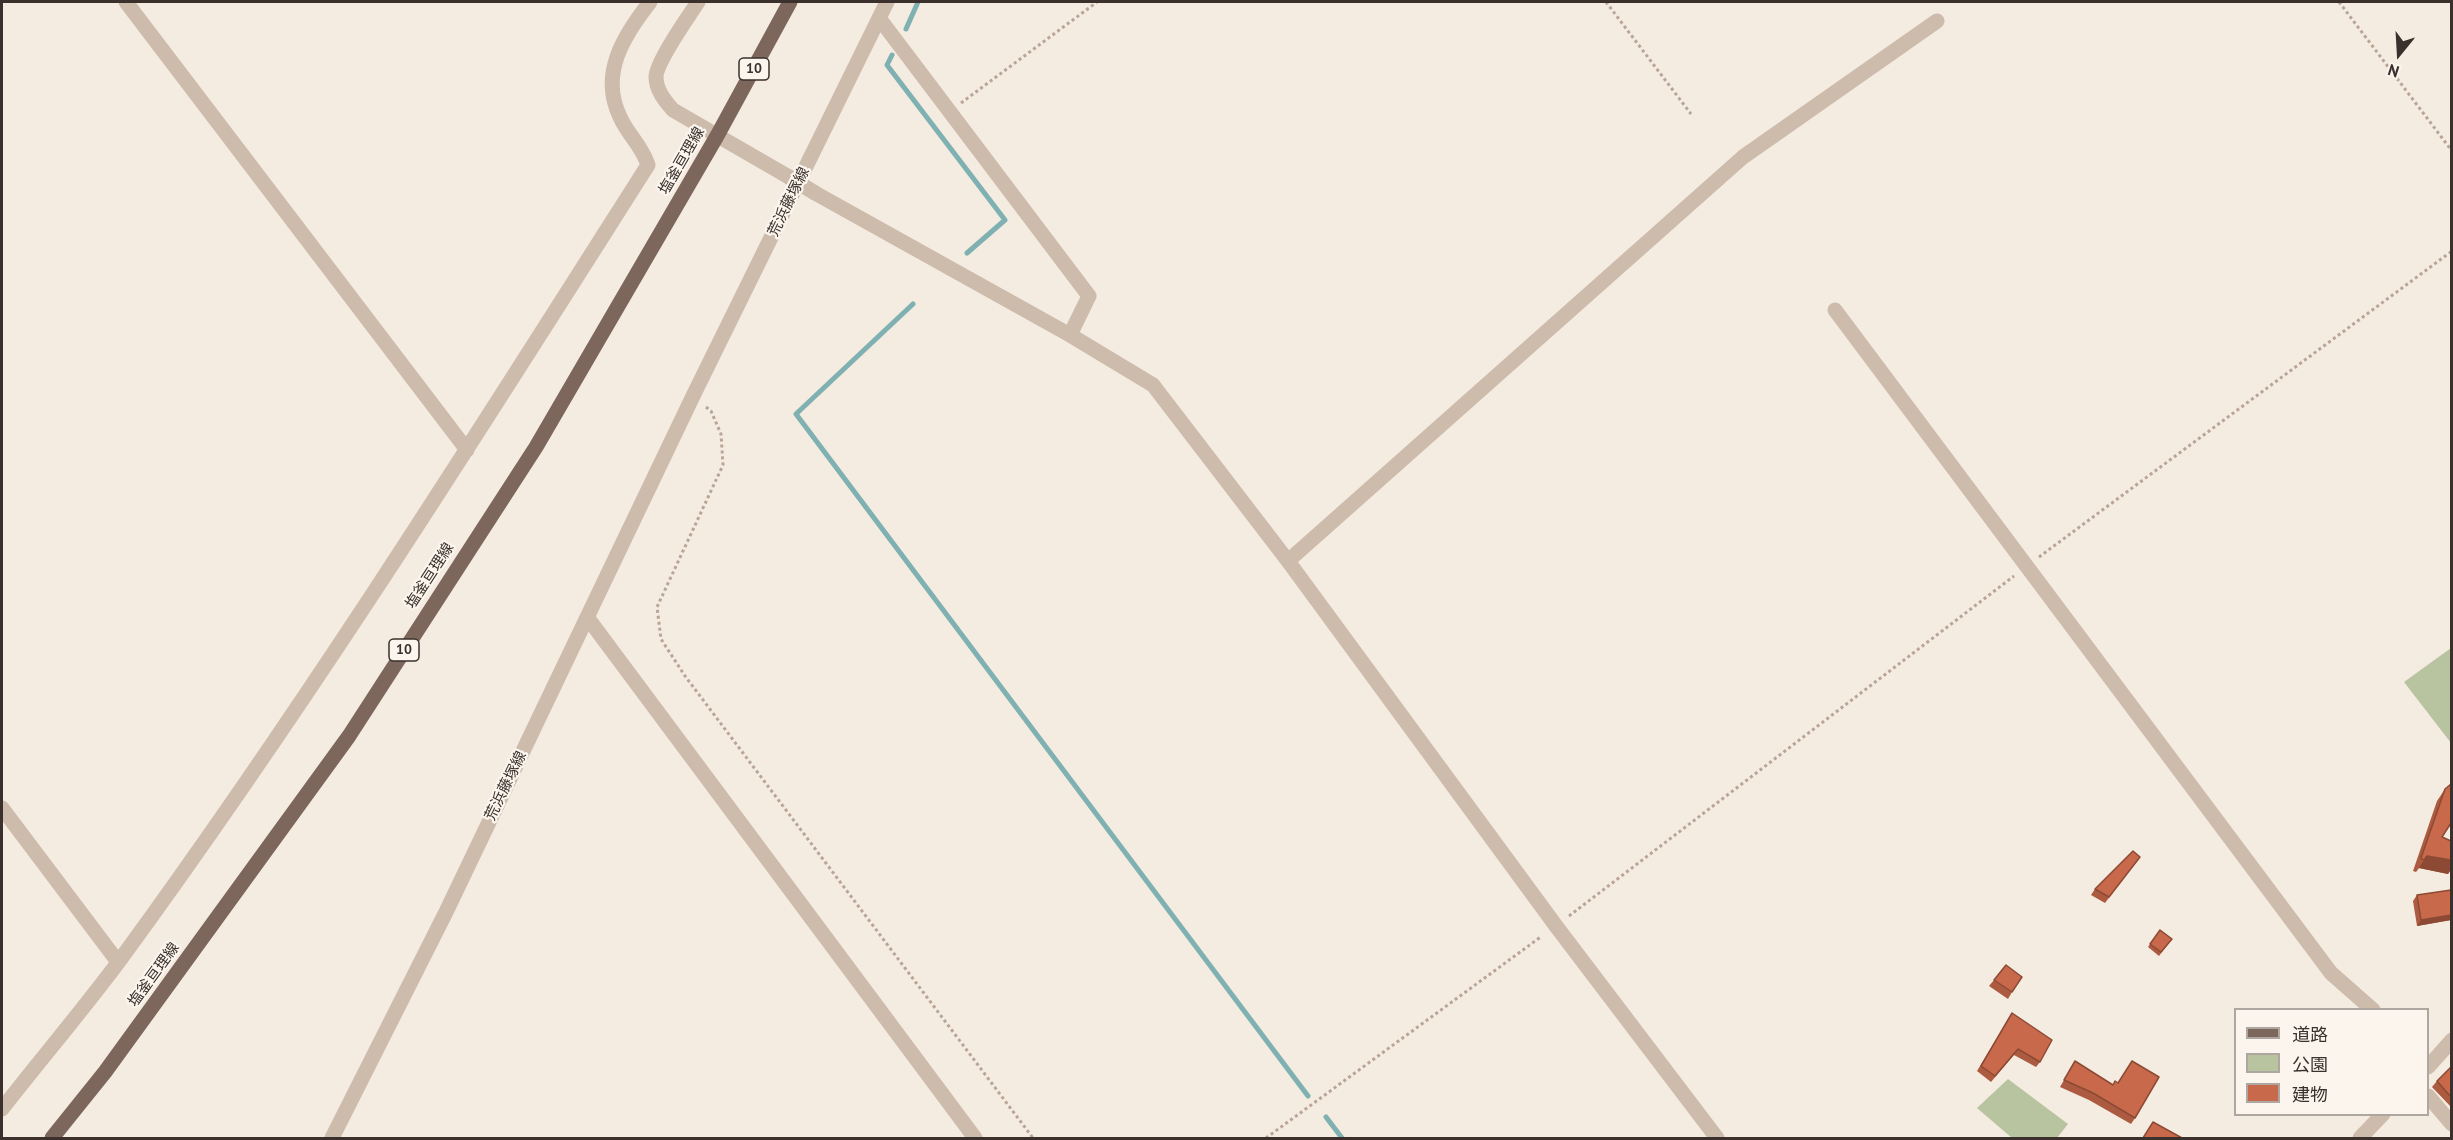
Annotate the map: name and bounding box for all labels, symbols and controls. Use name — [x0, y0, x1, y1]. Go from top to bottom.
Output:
north arrow — [2369, 24, 2429, 84]
road number: 10 — [739, 58, 769, 80]
text: N — [2385, 60, 2402, 82]
street label: 塩釜亘理線 — [655, 124, 709, 198]
street label: 荒浜藤塚線 — [764, 164, 814, 240]
street label: 塩釜亘理線 — [402, 540, 458, 612]
road number: 10 — [389, 639, 419, 661]
street label: 荒浜藤塚線 — [481, 748, 531, 824]
street label: 塩釜亘理線 — [125, 939, 183, 1011]
legend — [2234, 1008, 2429, 1116]
text: 道路 — [2292, 1023, 2328, 1046]
text: 公園 — [2292, 1053, 2328, 1076]
text: 建物 — [2292, 1083, 2328, 1106]

